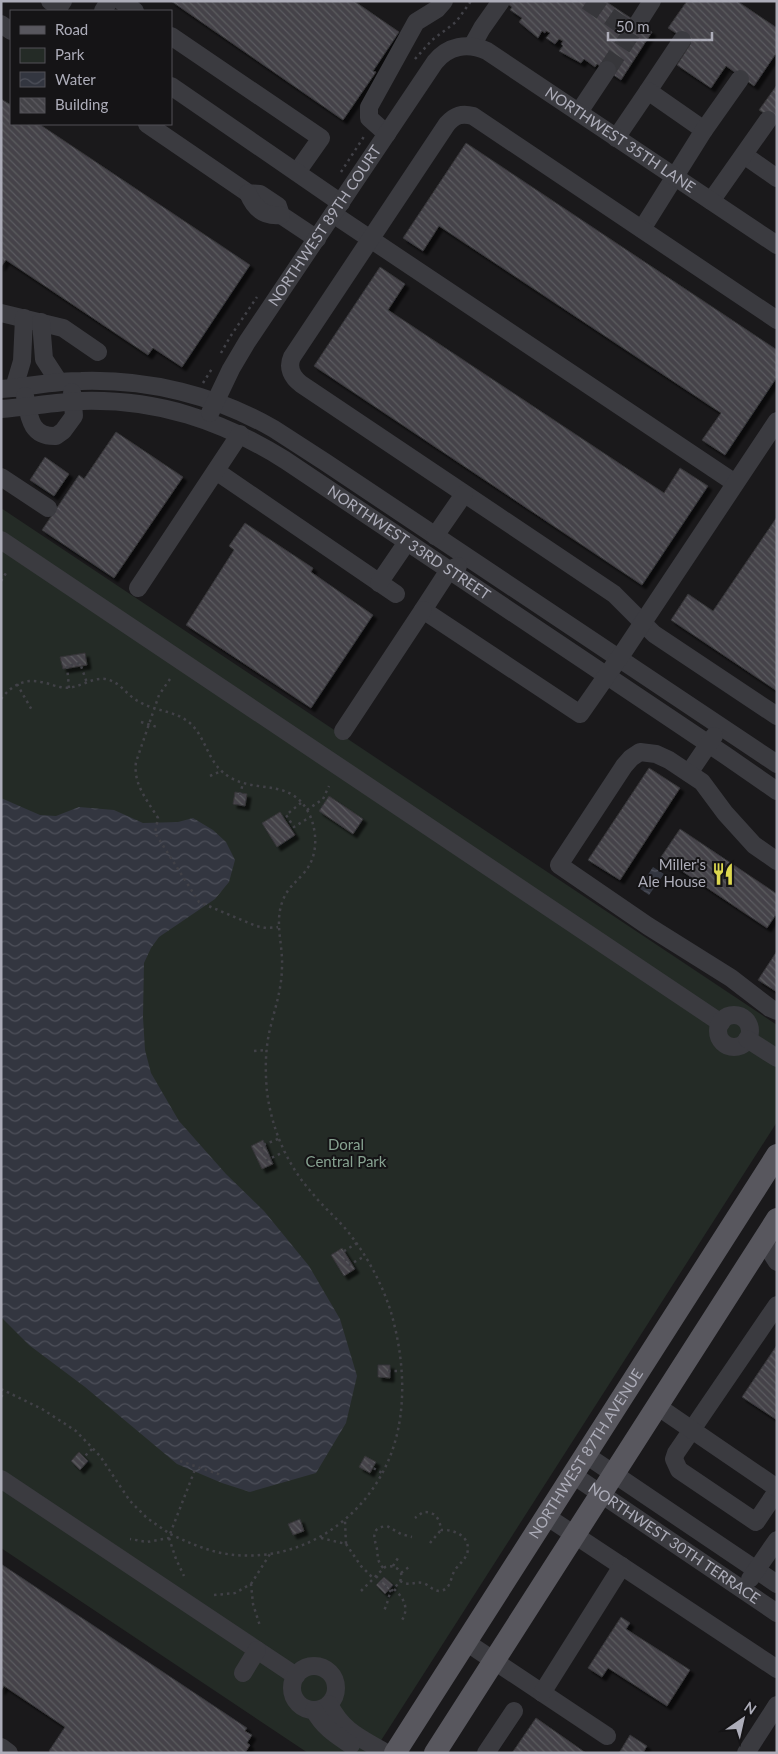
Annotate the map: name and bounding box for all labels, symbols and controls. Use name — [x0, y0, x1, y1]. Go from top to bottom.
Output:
legend — [10, 10, 172, 125]
scale bar — [608, 10, 712, 42]
text: 50 m — [616, 17, 650, 35]
text: Road — [55, 20, 88, 38]
text: Park — [55, 45, 85, 63]
text: Water — [55, 70, 96, 88]
street label: NORTHWEST 35TH LANE — [542, 82, 699, 196]
text: Building — [55, 95, 108, 113]
street label: NORTHWEST 89TH COURT — [264, 141, 385, 309]
street label: NORTHWEST 33RD STREET — [324, 481, 494, 603]
place label: Miller's Ale House — [638, 855, 706, 890]
restaurant icon: Miller's Ale House — [710, 861, 736, 887]
park label: Doral Central Park — [306, 1135, 387, 1170]
street label: NORTHWEST 87TH AVENUE — [524, 1365, 646, 1542]
street label: NORTHWEST 30TH TERRACE — [585, 1478, 764, 1607]
north arrow — [718, 1694, 768, 1744]
text: N — [741, 1698, 760, 1718]

